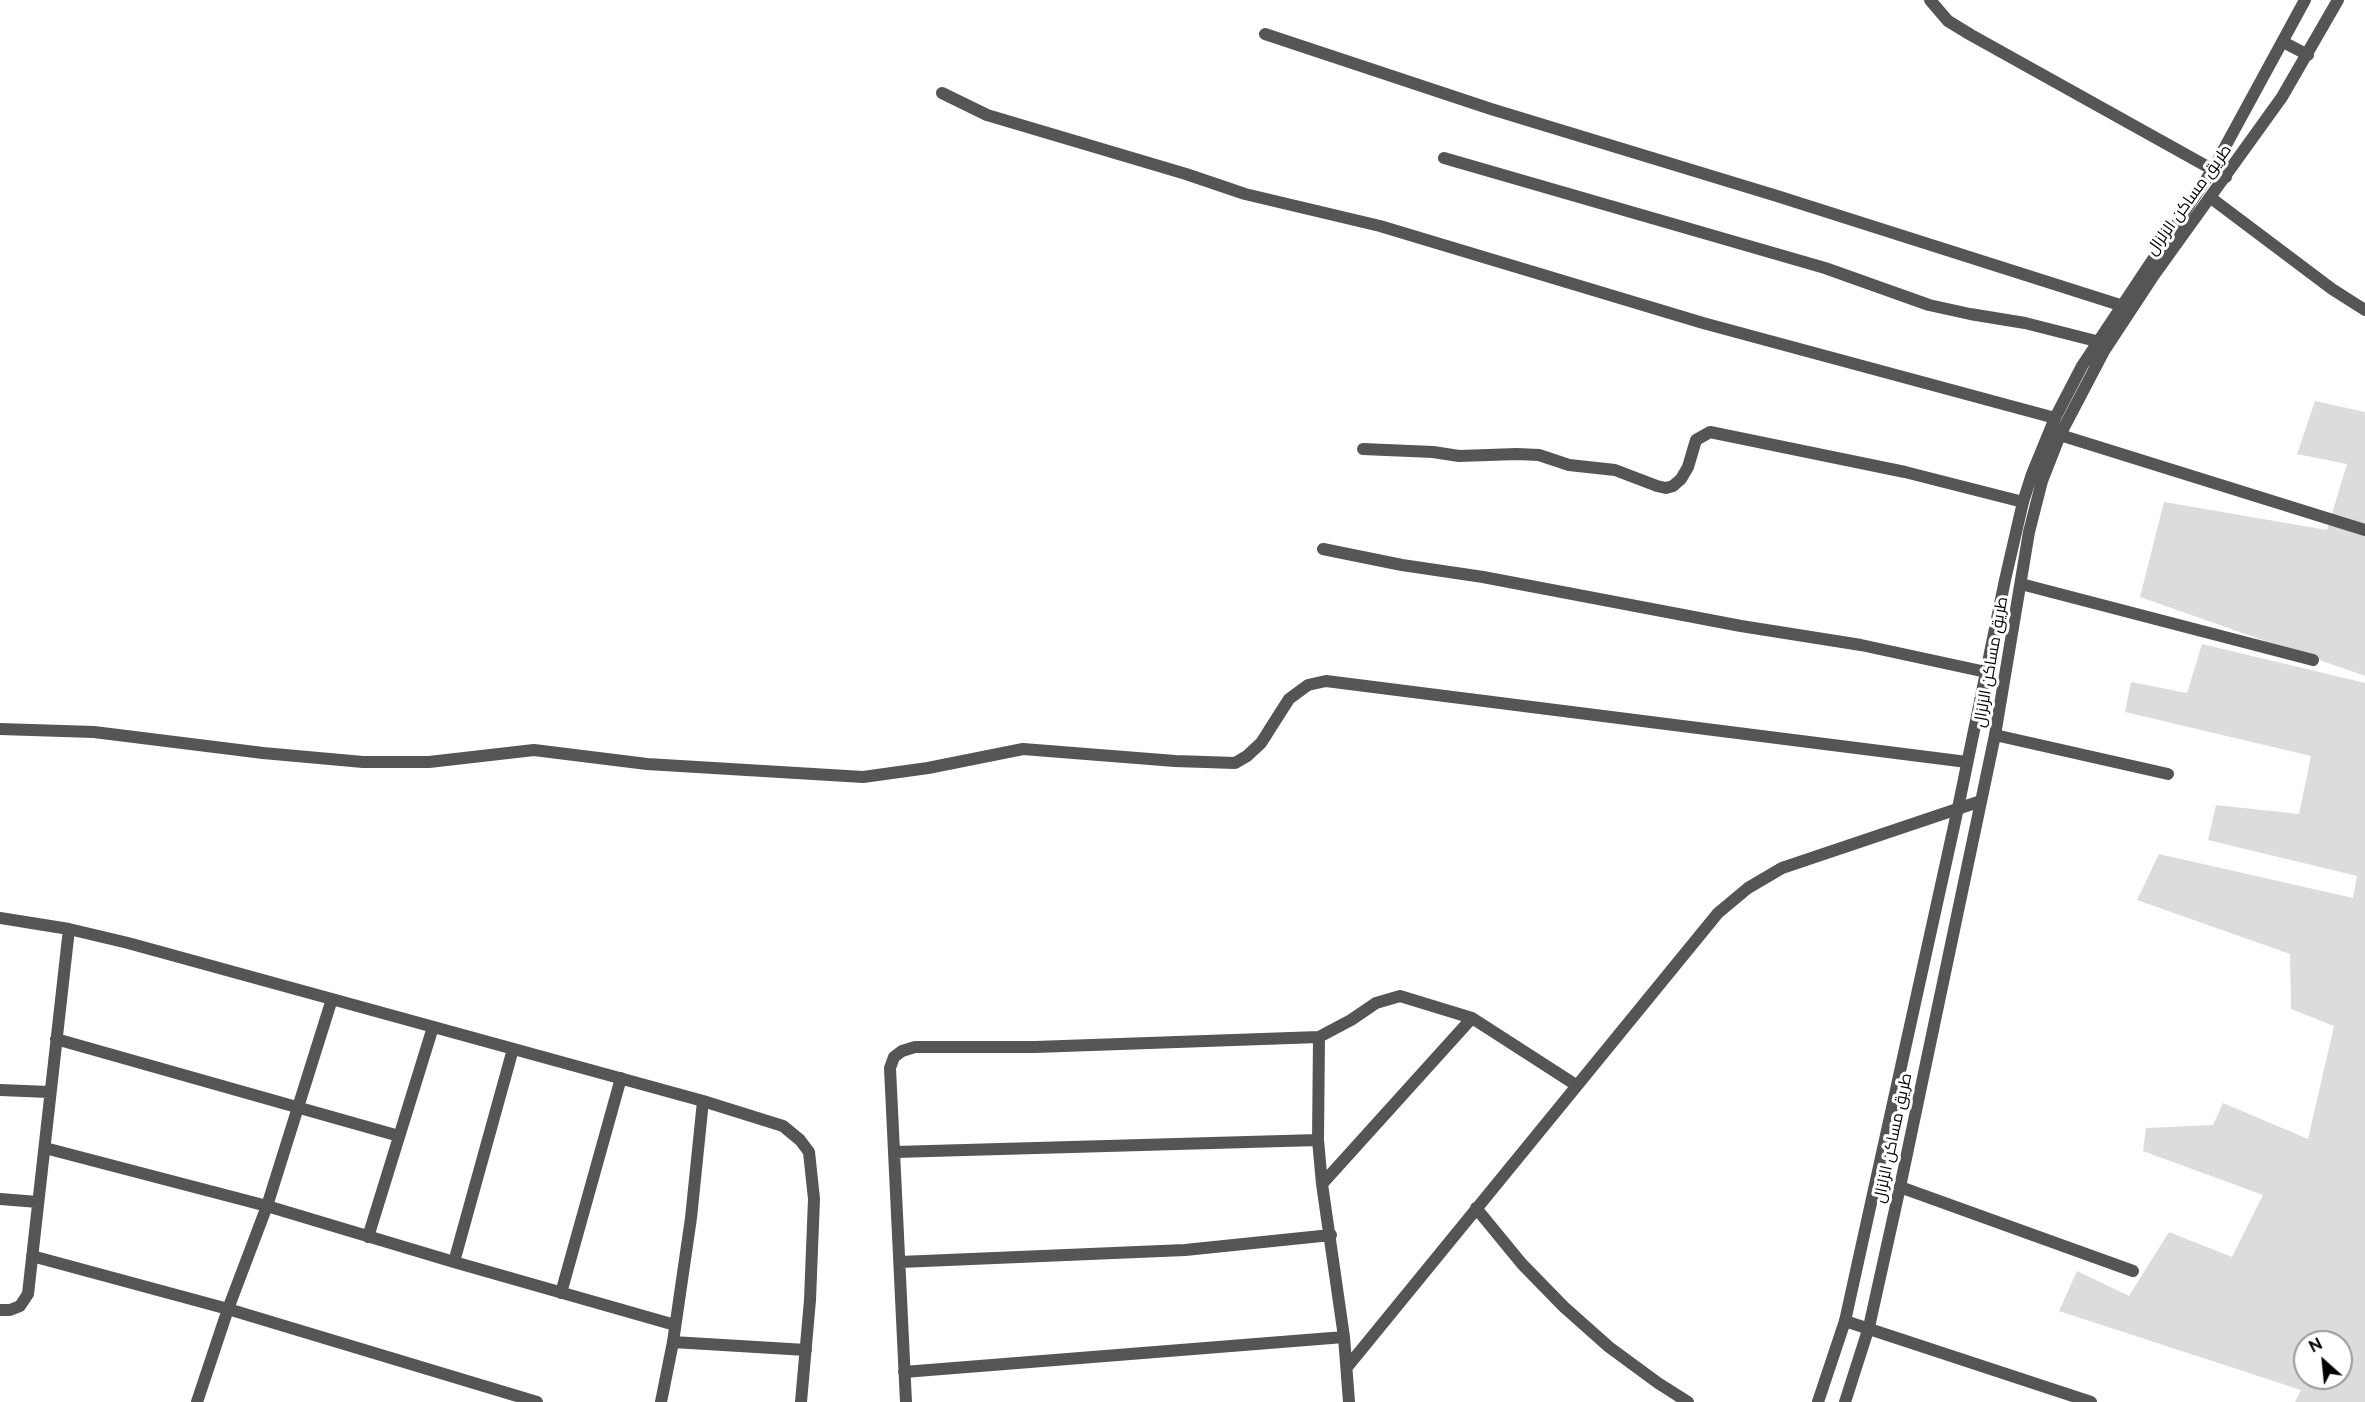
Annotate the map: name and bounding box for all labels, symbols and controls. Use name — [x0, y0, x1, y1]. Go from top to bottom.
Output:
street label: طريق مساكن الزلزال — [2142, 141, 2236, 259]
street label: طريق مساكن الزلزال — [1970, 595, 2012, 729]
street label: طريق مساكن الزلزال — [1870, 1071, 1916, 1205]
north arrow — [2293, 1330, 2353, 1390]
text: N — [2306, 1334, 2325, 1357]

